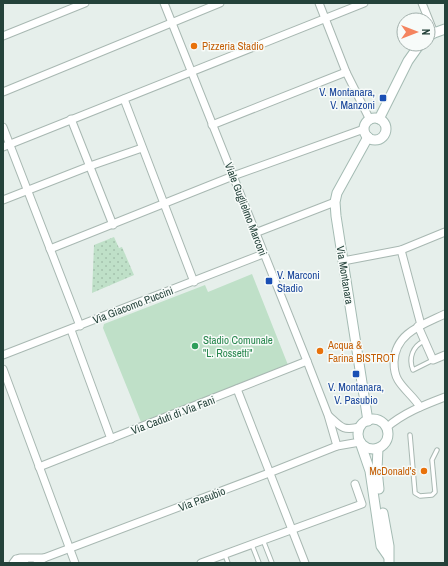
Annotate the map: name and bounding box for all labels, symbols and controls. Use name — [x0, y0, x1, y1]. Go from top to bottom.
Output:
north arrow — [396, 12, 436, 52]
text: N — [419, 29, 433, 35]
place label: Pizzeria Stadio — [202, 39, 264, 53]
marker: Pizzeria Stadio — [189, 41, 199, 51]
place label: V. Montanara, V. Manzoni — [319, 85, 375, 112]
marker: V. Montanara, V. Manzoni — [378, 93, 388, 103]
street label: Viale Guglielmo Marconi — [222, 160, 270, 258]
street label: Via Montanara — [333, 245, 357, 305]
place label: V. Marconi Stadio — [277, 268, 320, 295]
marker: V. Marconi Stadio — [264, 276, 274, 286]
street label: Via Giacomo Puccini — [91, 283, 175, 327]
place label: Stadio Comunale "L. Rossetti" — [203, 333, 273, 360]
place label: Acqua & Farina BISTROT — [327, 338, 396, 365]
marker: Stadio Comunale "L. Rossetti" — [190, 341, 200, 351]
marker: Acqua & Farina BISTROT — [315, 346, 325, 356]
marker: V. Montanara, V. Pasubio — [351, 369, 361, 379]
place label: V. Montanara, V. Pasubio — [328, 380, 384, 407]
street label: Via Caduti di Via Fani — [129, 393, 217, 437]
place label: McDonald's — [369, 464, 416, 478]
marker: McDonald's — [419, 466, 429, 476]
street label: Via Pasubio — [177, 484, 227, 514]

